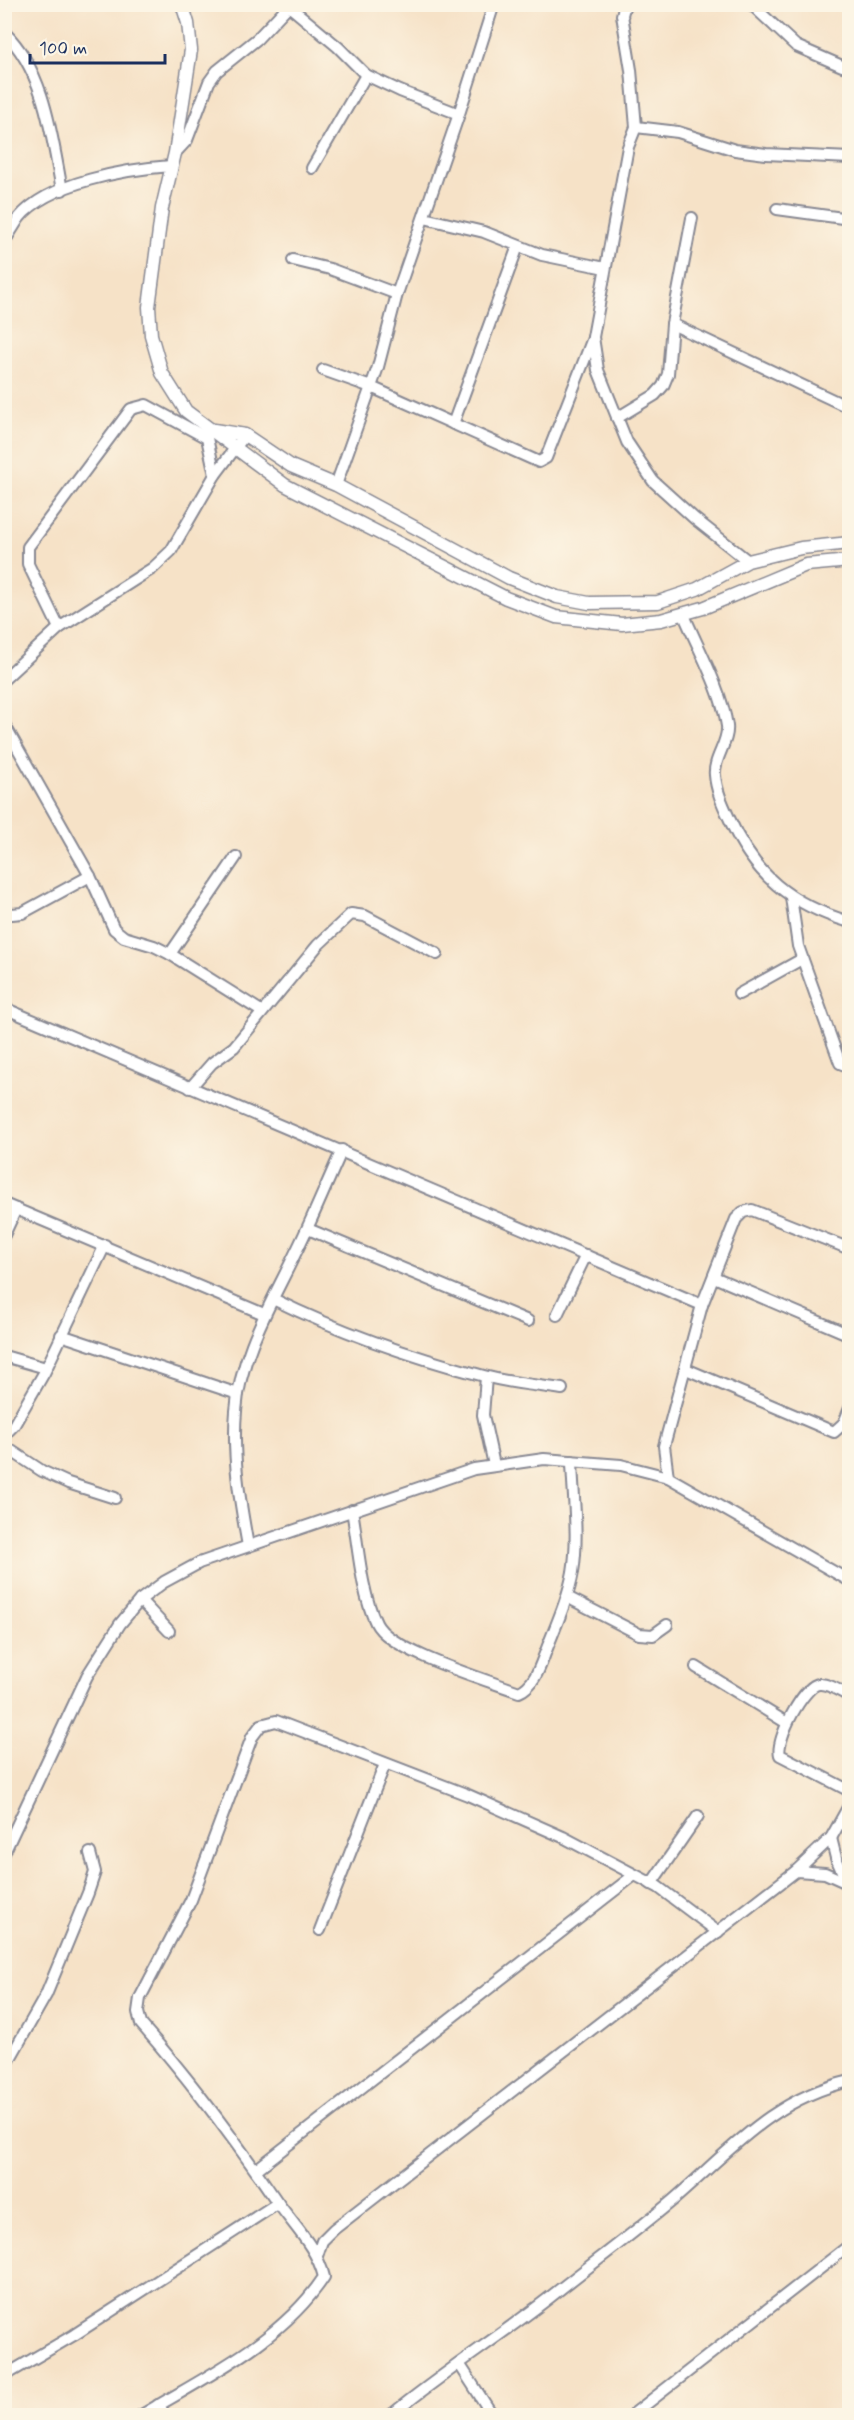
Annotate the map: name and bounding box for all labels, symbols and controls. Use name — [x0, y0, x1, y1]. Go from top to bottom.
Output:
scale bar — [30, 27, 165, 65]
text: 100 m — [39, 37, 87, 61]

